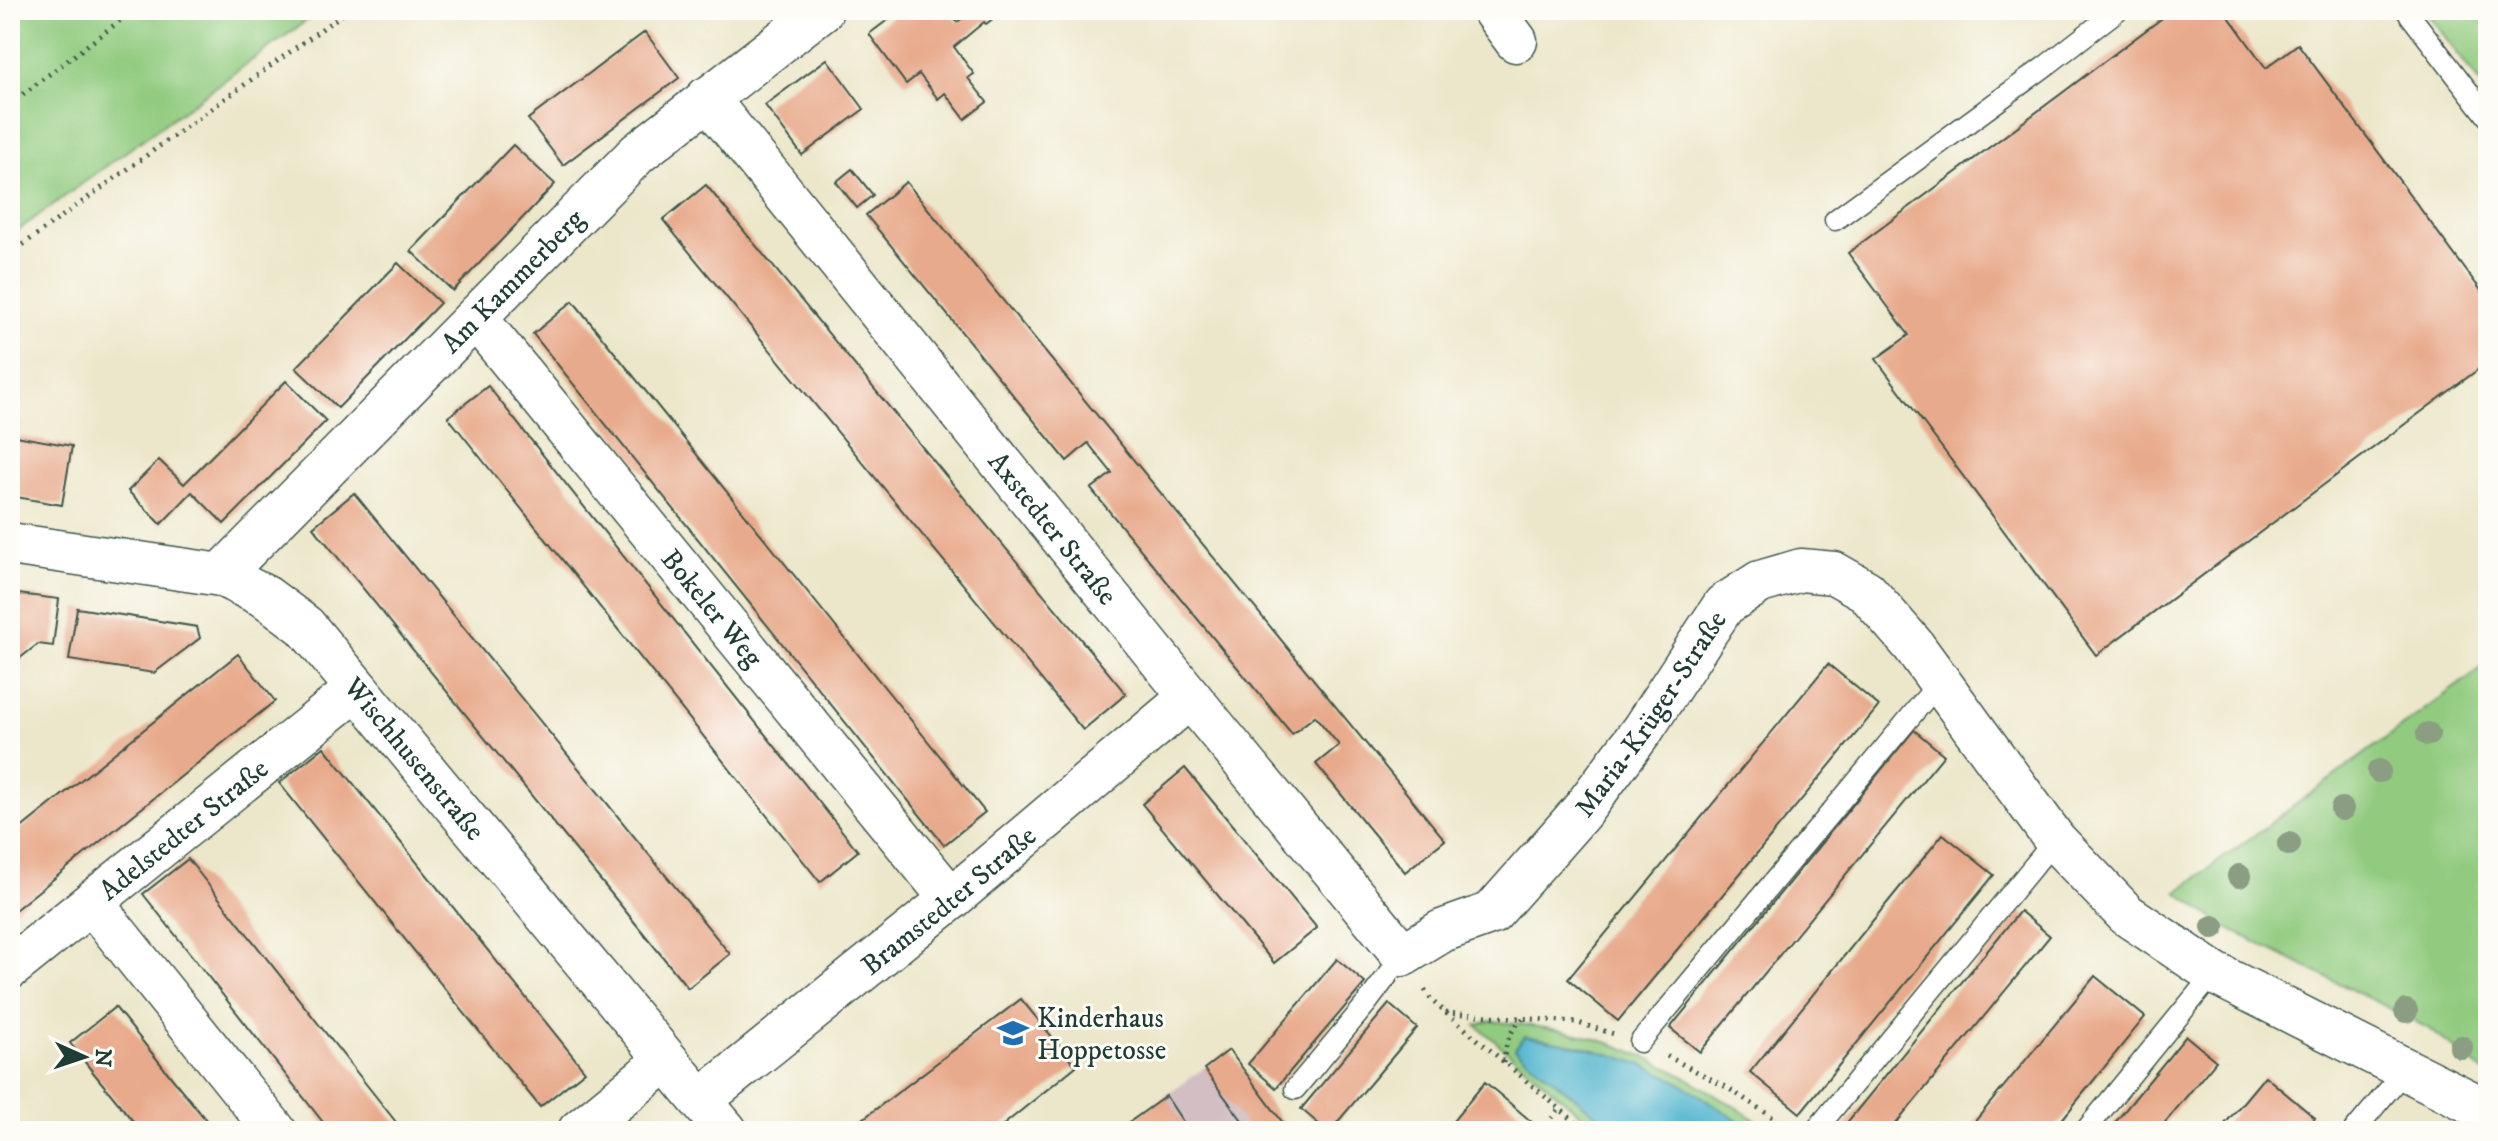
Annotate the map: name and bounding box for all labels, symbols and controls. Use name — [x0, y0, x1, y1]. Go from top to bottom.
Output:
street label: Am Kammerberg — [434, 202, 592, 361]
street label: Axstedter Straße — [980, 445, 1125, 612]
street label: Bokeler Weg — [653, 542, 770, 675]
street label: Maria-Krüger-Straße — [1567, 604, 1735, 824]
street label: Wischhusenstraße — [335, 670, 492, 848]
street label: Adelstedter Straße — [92, 751, 276, 909]
street label: Bramstedter Straße — [854, 819, 1044, 983]
place label: Kinderhaus Hoppetosse — [1037, 1001, 1166, 1068]
school or university icon: Kinderhaus Hoppetosse — [996, 1016, 1030, 1050]
north arrow — [44, 1017, 124, 1097]
text: N — [89, 1048, 116, 1068]

